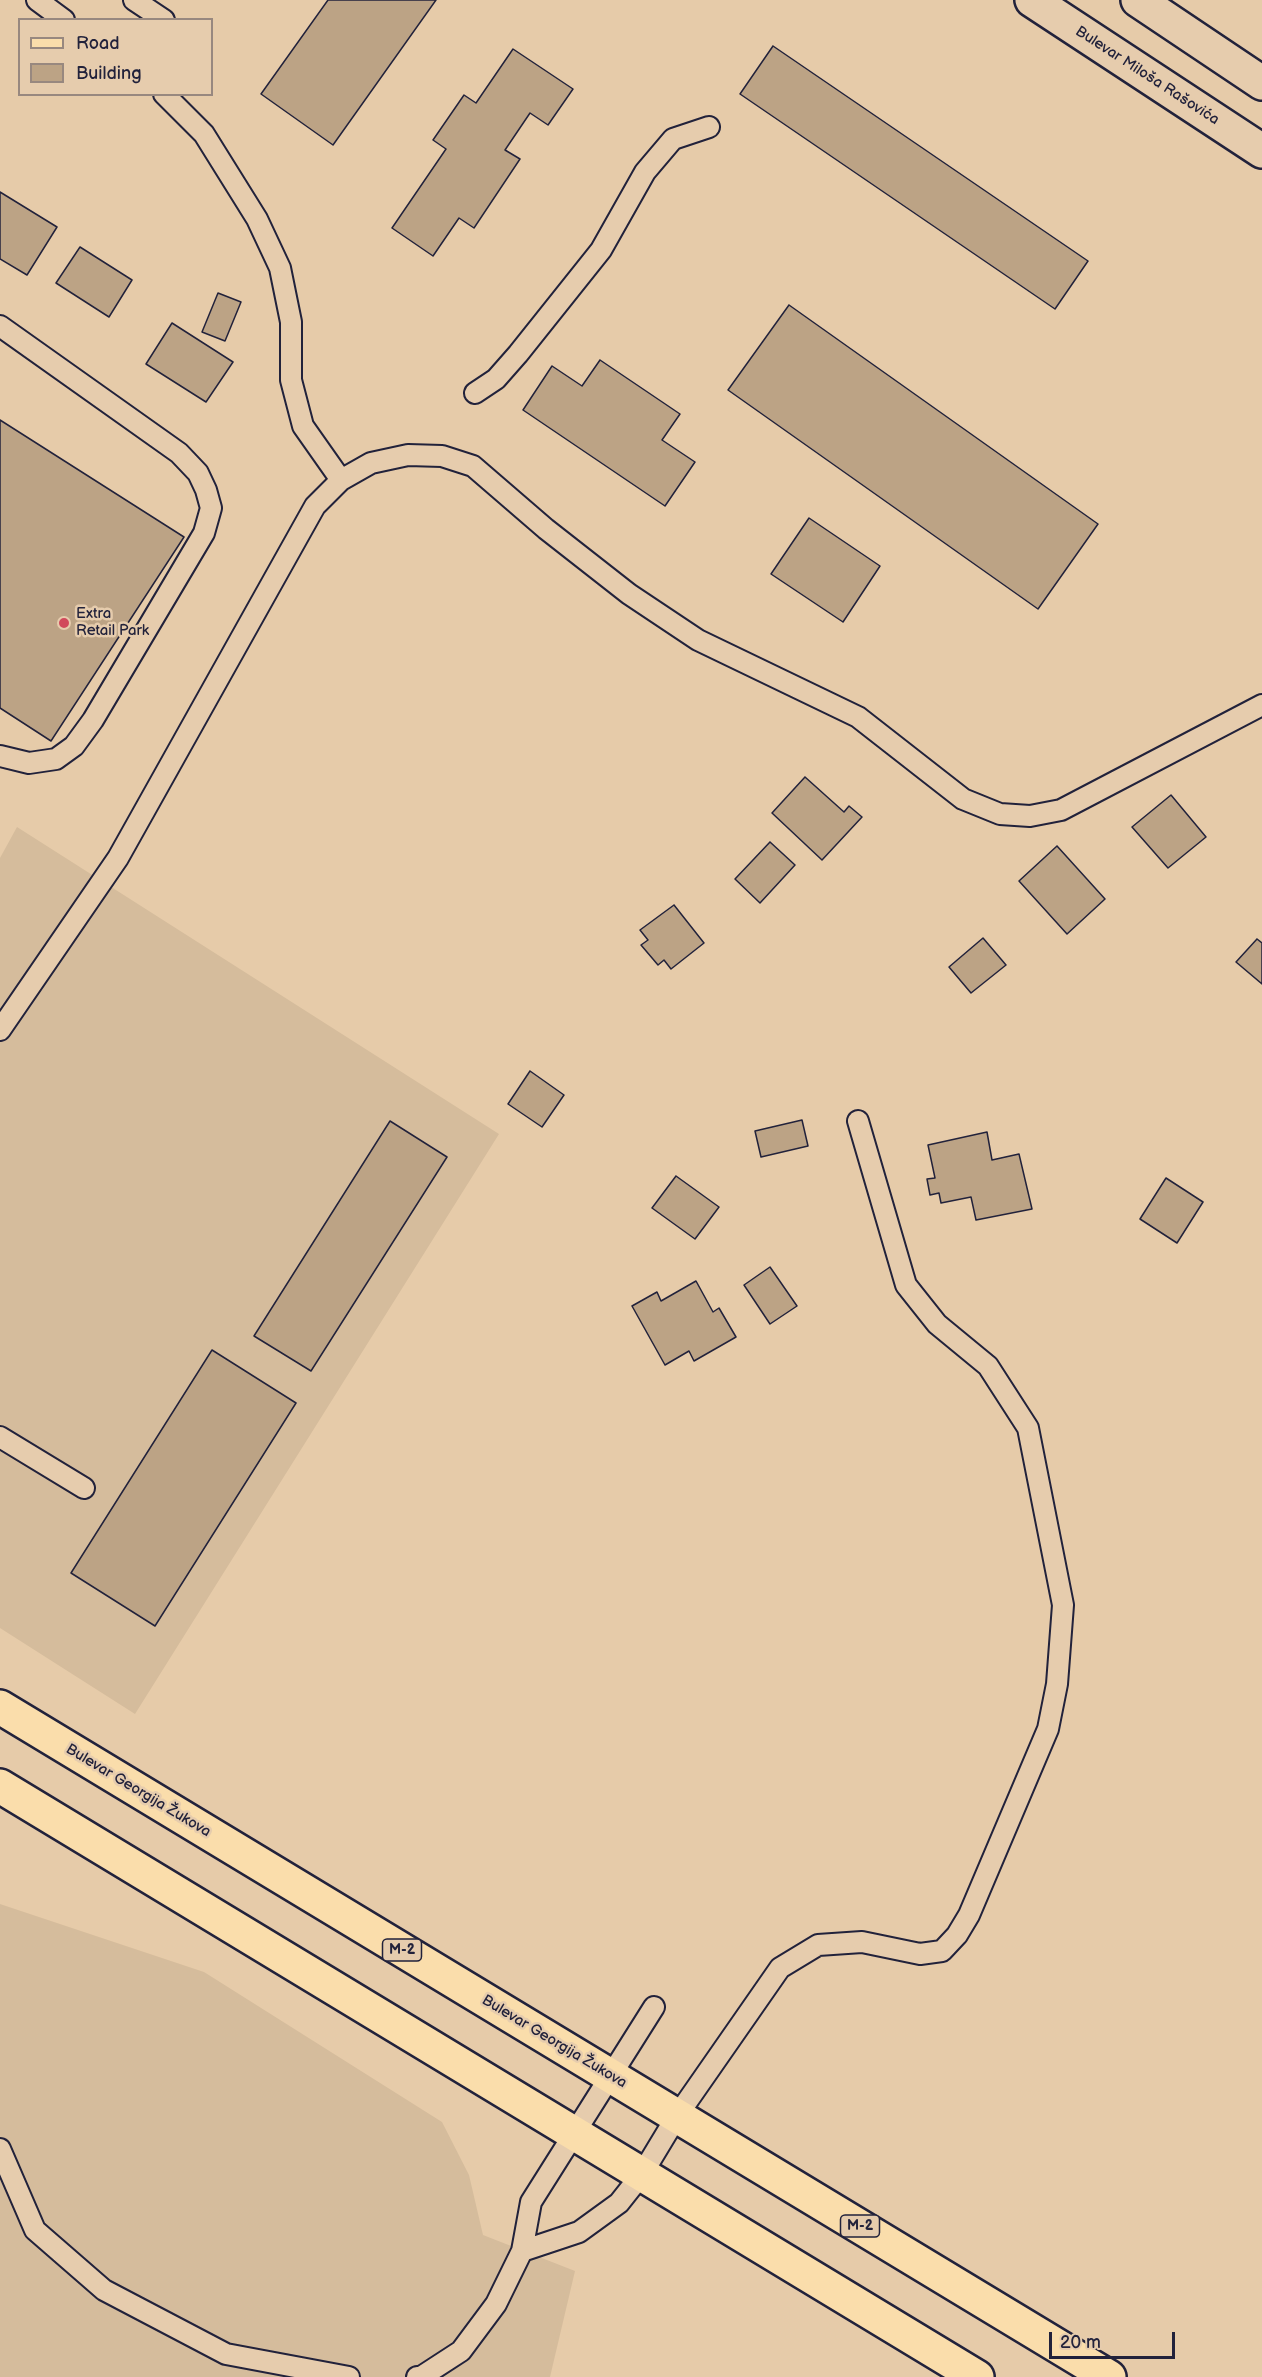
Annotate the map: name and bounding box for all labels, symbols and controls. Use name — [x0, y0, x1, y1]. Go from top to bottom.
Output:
legend — [18, 18, 213, 96]
street label: Bulevar Miloša Rašovića — [1072, 23, 1222, 129]
text: Road — [76, 33, 120, 54]
text: Building — [76, 63, 142, 84]
place label: Extra Retail Park — [76, 605, 149, 640]
marker: Extra Retail Park — [57, 616, 71, 630]
street label: Bulevar Georgija Žukova — [62, 1741, 214, 1841]
road number: M-2 — [382, 1939, 422, 1961]
street label: Bulevar Georgija Žukova — [478, 1992, 630, 2092]
road number: M-2 — [840, 2215, 880, 2237]
scale bar — [1052, 2320, 1178, 2358]
text: 20 m — [1060, 2332, 1101, 2353]

